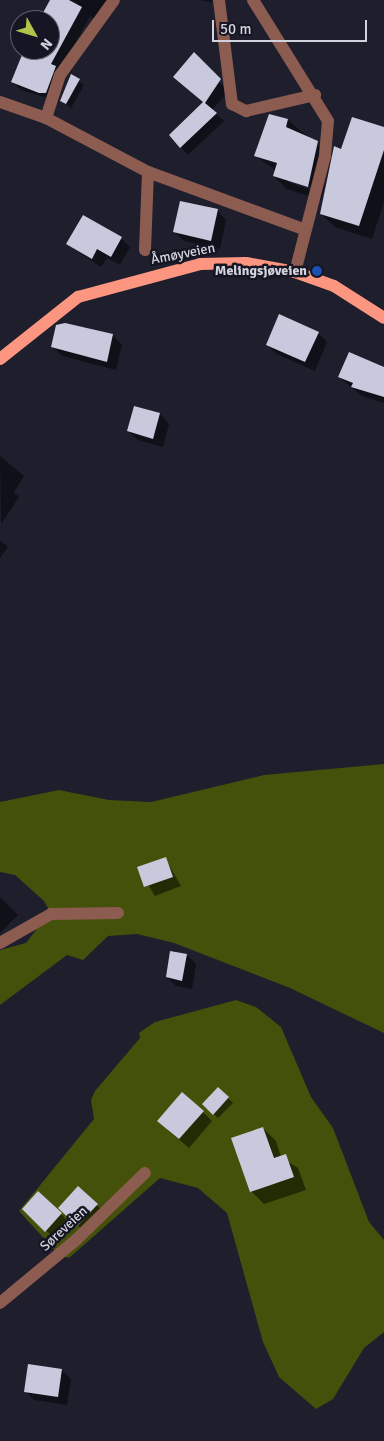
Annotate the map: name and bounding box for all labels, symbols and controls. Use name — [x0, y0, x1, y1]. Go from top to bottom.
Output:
north arrow — [10, 10, 60, 60]
scale bar — [214, 10, 369, 42]
text: 50 m — [220, 20, 251, 38]
text: N — [37, 35, 56, 53]
street label: Åmøyveien — [149, 240, 217, 268]
place label: Melingsjøveien — [215, 263, 307, 279]
marker: Melingsjøveien — [311, 265, 323, 277]
street label: Søreveien — [37, 1203, 91, 1255]

